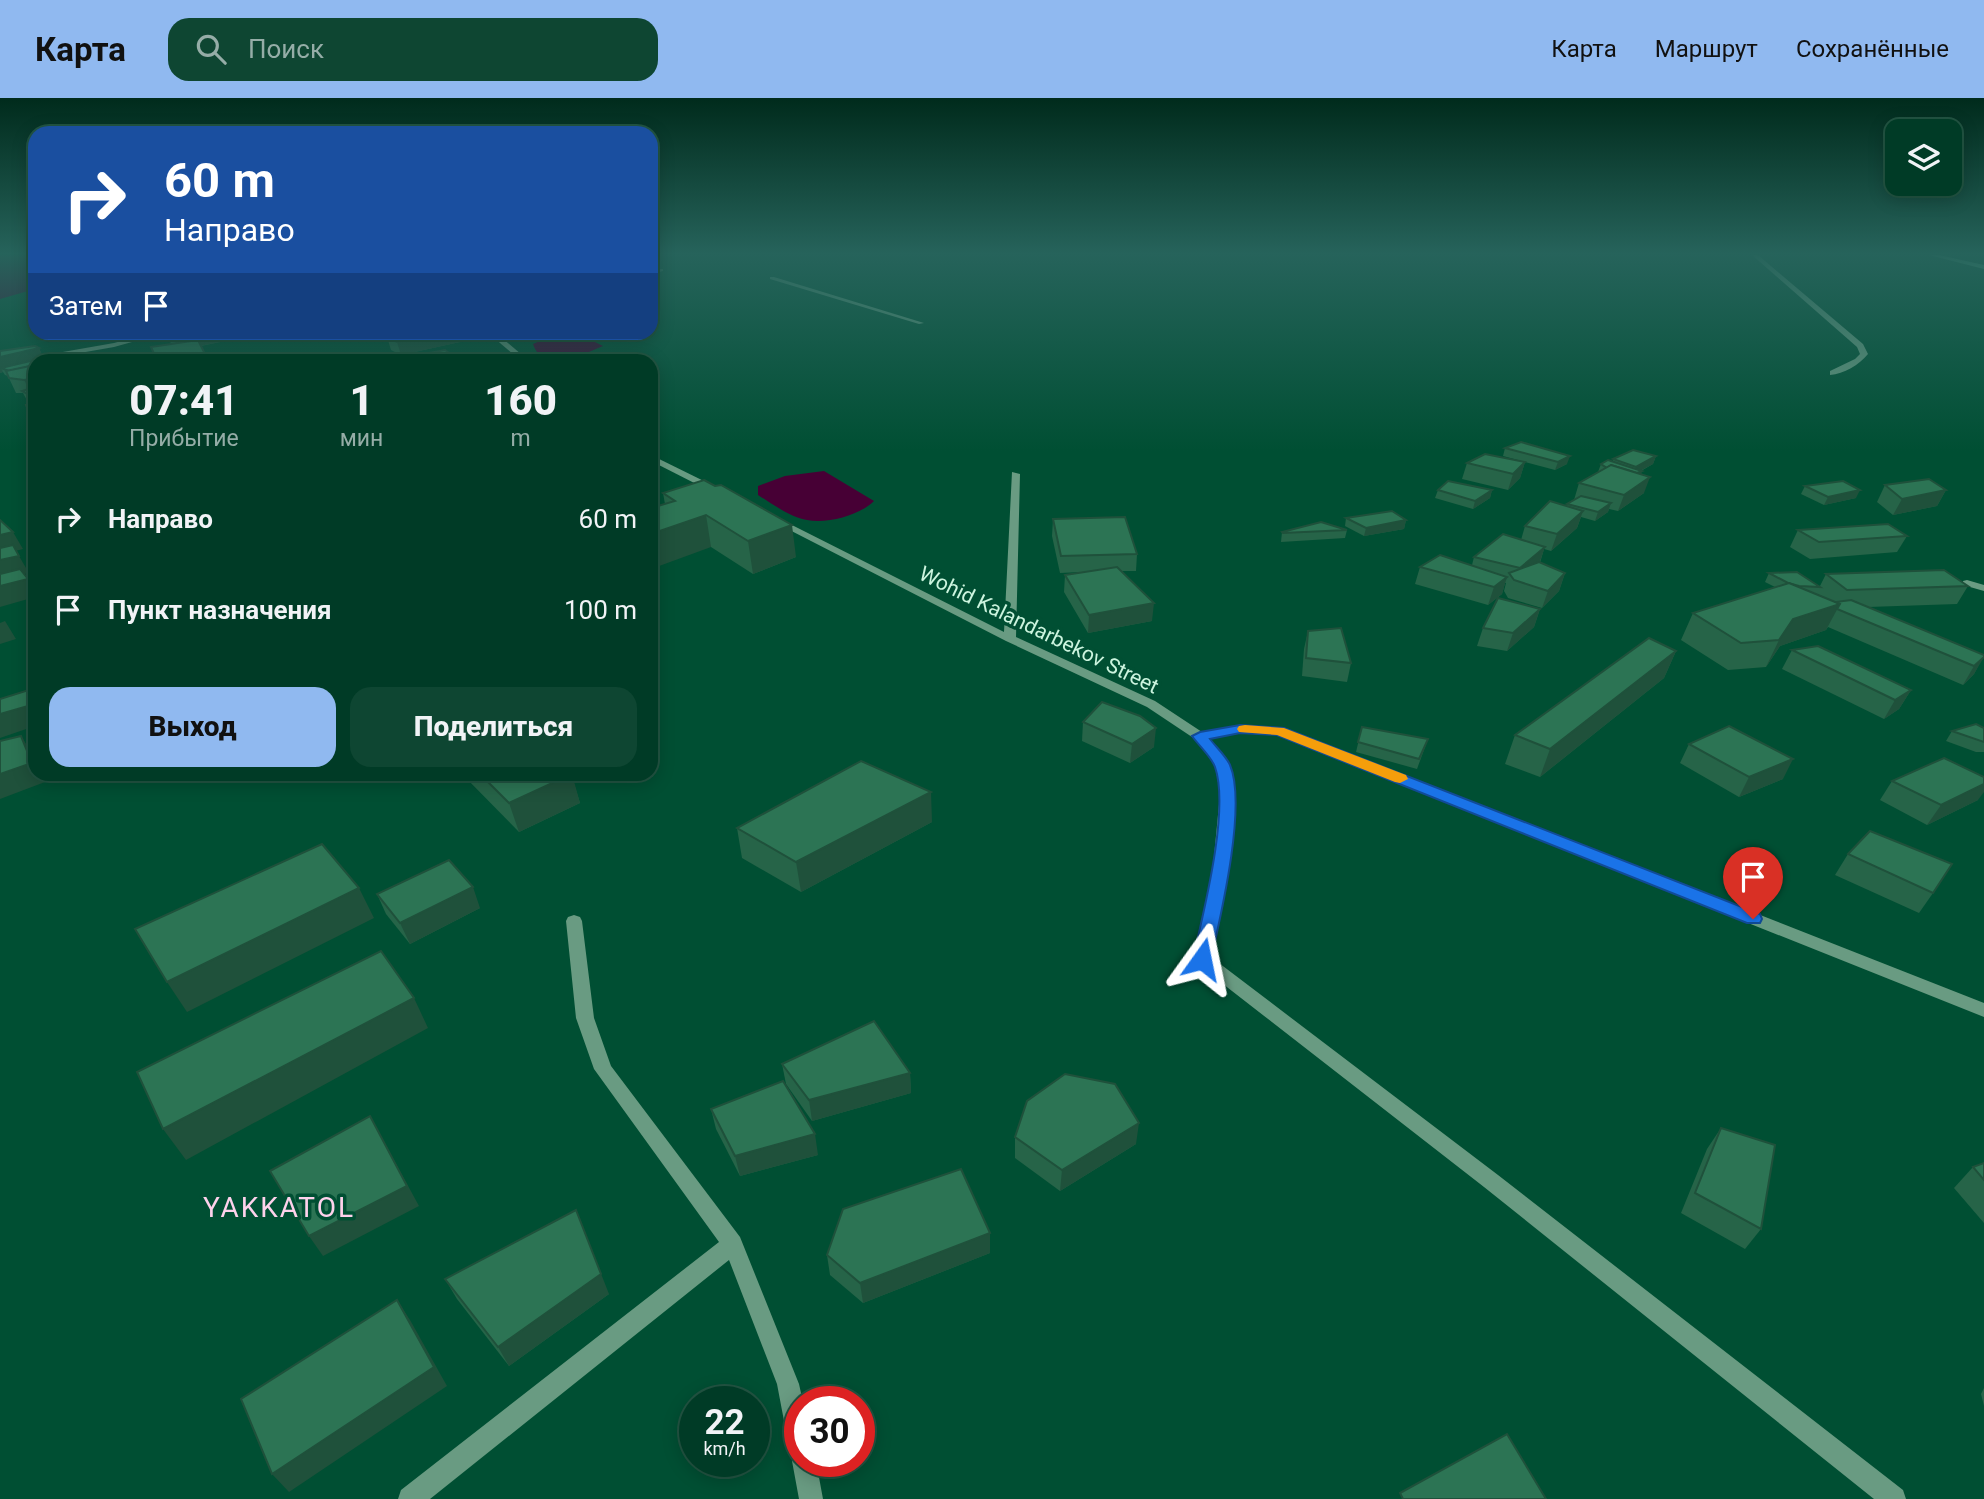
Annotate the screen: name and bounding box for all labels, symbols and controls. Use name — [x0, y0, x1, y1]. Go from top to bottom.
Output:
search box — [168, 18, 658, 81]
text: Карта — [35, 30, 126, 69]
icon: search — [192, 30, 230, 68]
text: Поиск — [248, 34, 324, 64]
text: Карта — [1551, 35, 1617, 63]
text: Маршрут — [1655, 35, 1758, 63]
text: Сохранённые — [1796, 35, 1949, 63]
map controls — [1885, 119, 1962, 196]
button: layers — [1885, 119, 1962, 196]
text: 60 m — [164, 152, 275, 209]
icon: right — [49, 154, 140, 245]
text: Направо — [164, 211, 295, 249]
icon: arrive — [137, 287, 175, 325]
text: Затем — [49, 291, 123, 321]
text: 07:41 — [129, 376, 238, 425]
text: 1 — [349, 376, 374, 425]
text: 160 — [484, 376, 557, 425]
text: Прибытие — [129, 425, 239, 452]
text: мин — [340, 425, 383, 452]
text: m — [511, 425, 531, 452]
icon: right — [49, 500, 87, 538]
text: Направо — [108, 504, 213, 534]
text: 60 m — [579, 504, 637, 534]
street label: Wohid Kalandarbekov Street — [915, 562, 1163, 699]
icon: arrive — [49, 591, 87, 629]
text: Пункт назначения — [108, 595, 332, 625]
text: 100 m — [564, 595, 637, 625]
button: Выход — [49, 687, 336, 767]
button: Поделиться — [350, 687, 637, 767]
pin — [1723, 847, 1783, 919]
icon: arrive — [1734, 858, 1772, 896]
position arrow — [1165, 922, 1239, 996]
district label: YAKKATOL — [203, 1191, 355, 1224]
speed limit sign: 30 — [784, 1386, 875, 1477]
text: 22 — [704, 1402, 745, 1443]
text: km/h — [703, 1438, 746, 1459]

